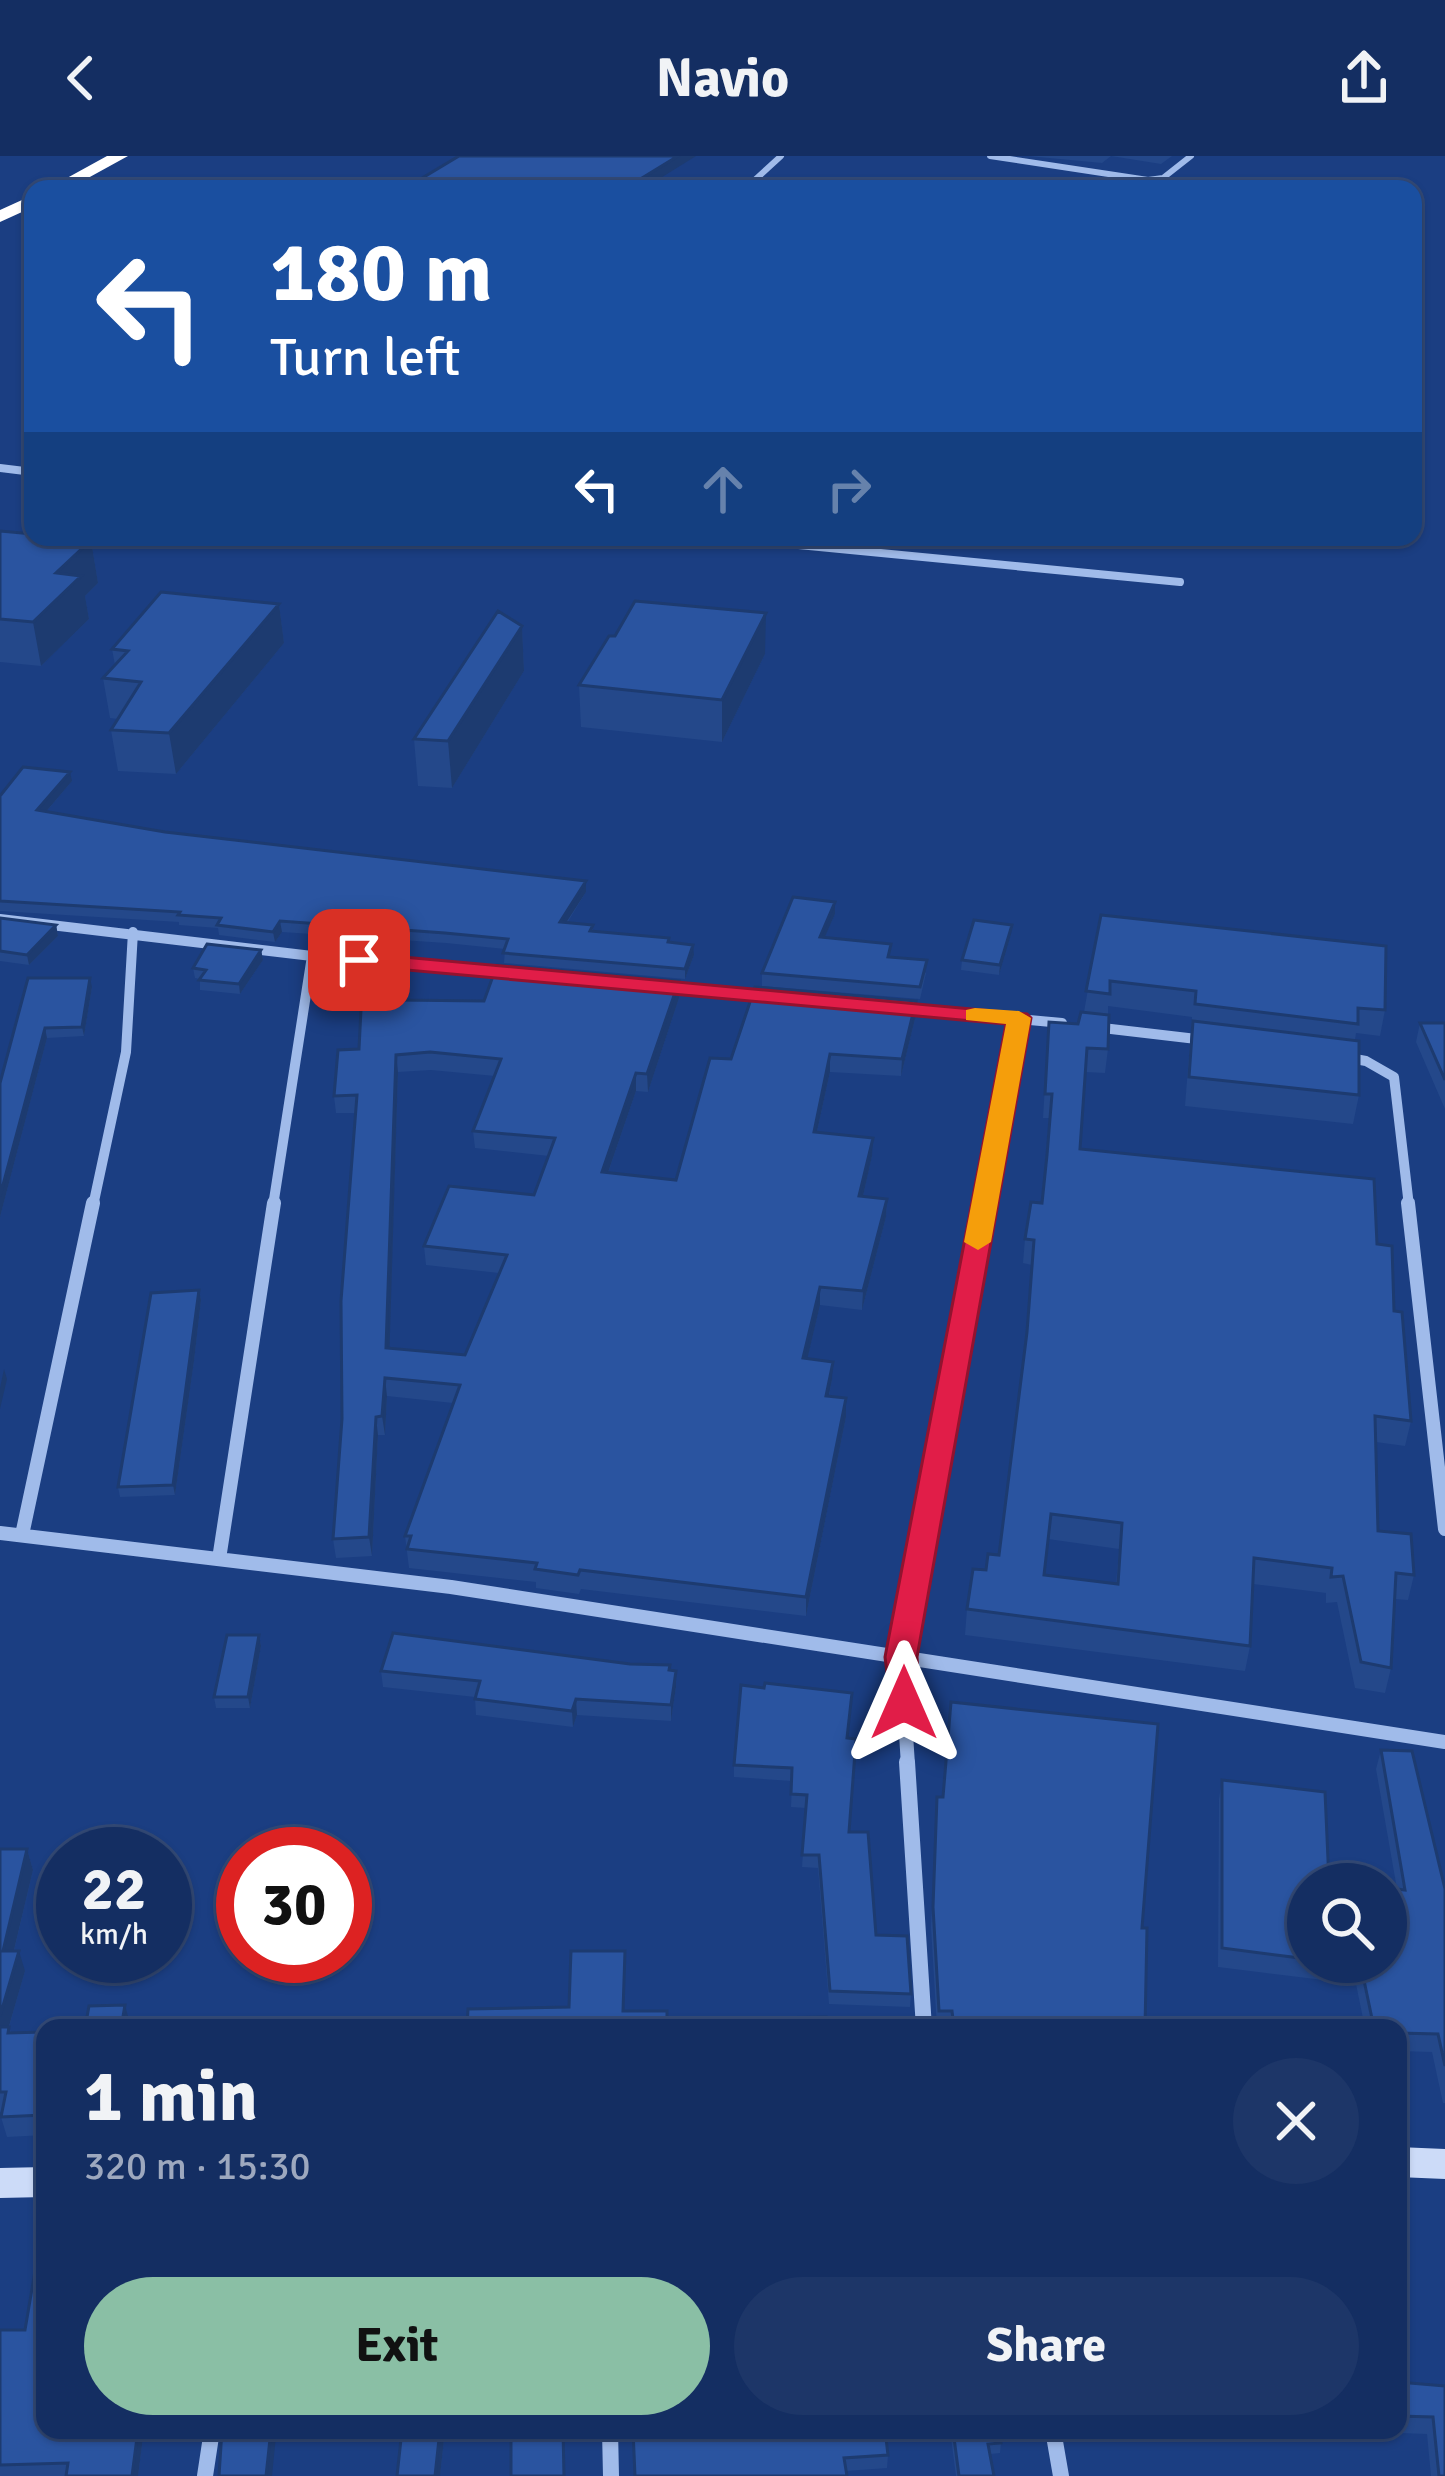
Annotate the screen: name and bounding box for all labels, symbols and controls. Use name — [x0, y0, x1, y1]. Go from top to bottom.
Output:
icon: back — [48, 45, 114, 111]
text: Navio — [656, 45, 789, 112]
icon: share — [1331, 45, 1397, 111]
text: 180 m — [270, 221, 492, 325]
icon: left — [72, 228, 228, 384]
text: Turn left — [270, 324, 460, 391]
icon: left — [564, 456, 630, 522]
icon: ahead — [690, 456, 756, 522]
icon: right — [816, 456, 882, 522]
pin — [308, 909, 410, 1011]
icon: arrive — [326, 927, 392, 993]
position arrow — [841, 1640, 967, 1766]
speed limit sign: 30 — [216, 1827, 372, 1983]
text: 22 — [82, 1853, 146, 1927]
map controls — [1287, 1863, 1407, 1983]
button: search — [1287, 1863, 1407, 1983]
text: km/h — [80, 1916, 148, 1953]
text: 1 min — [84, 2052, 258, 2141]
button: close — [1233, 2058, 1359, 2184]
text: 320 m · 15:30 — [84, 2142, 311, 2190]
button: Exit — [84, 2277, 710, 2415]
button: Share — [734, 2277, 1359, 2415]

